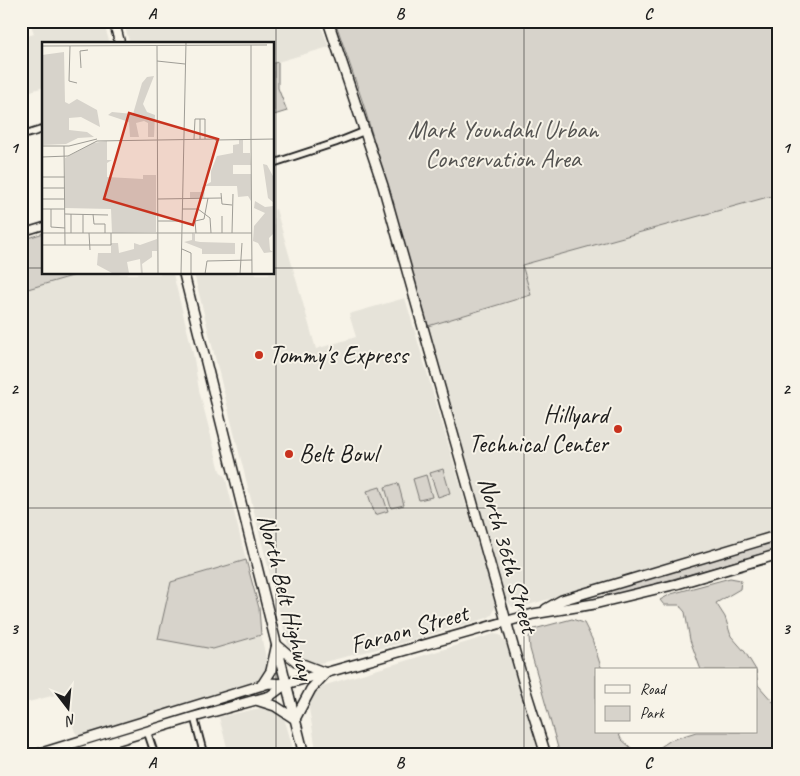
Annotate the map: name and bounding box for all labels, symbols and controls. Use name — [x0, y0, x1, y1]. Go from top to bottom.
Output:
text: A — [148, 4, 158, 24]
text: B — [396, 4, 406, 24]
text: C — [644, 4, 654, 24]
inset map — [42, 42, 275, 275]
park label: Mark Youndahl Urban Conservation Area — [408, 114, 600, 175]
text: 1 — [10, 138, 19, 158]
text: 1 — [782, 138, 791, 158]
place label: Tommy's Express — [269, 339, 410, 371]
marker: Tommy's Express — [253, 349, 265, 361]
text: 2 — [10, 379, 19, 399]
text: 2 — [782, 379, 791, 399]
place label: Hillyard Technical Center — [469, 399, 612, 460]
marker: Hillyard Technical Center — [612, 423, 624, 435]
place label: Belt Bowl — [299, 438, 382, 470]
marker: Belt Bowl — [283, 448, 295, 460]
street label: North 36th Street — [470, 473, 546, 639]
street label: North Belt Highway — [250, 511, 323, 686]
street label: Faraon Street — [347, 596, 474, 661]
text: 3 — [10, 619, 19, 639]
text: 3 — [782, 619, 791, 639]
legend — [595, 668, 758, 734]
text: Road — [640, 680, 667, 699]
north arrow — [42, 684, 92, 734]
text: Park — [640, 704, 665, 723]
text: N — [63, 711, 78, 730]
text: A — [148, 753, 158, 773]
text: B — [396, 753, 406, 773]
text: C — [644, 753, 654, 773]

